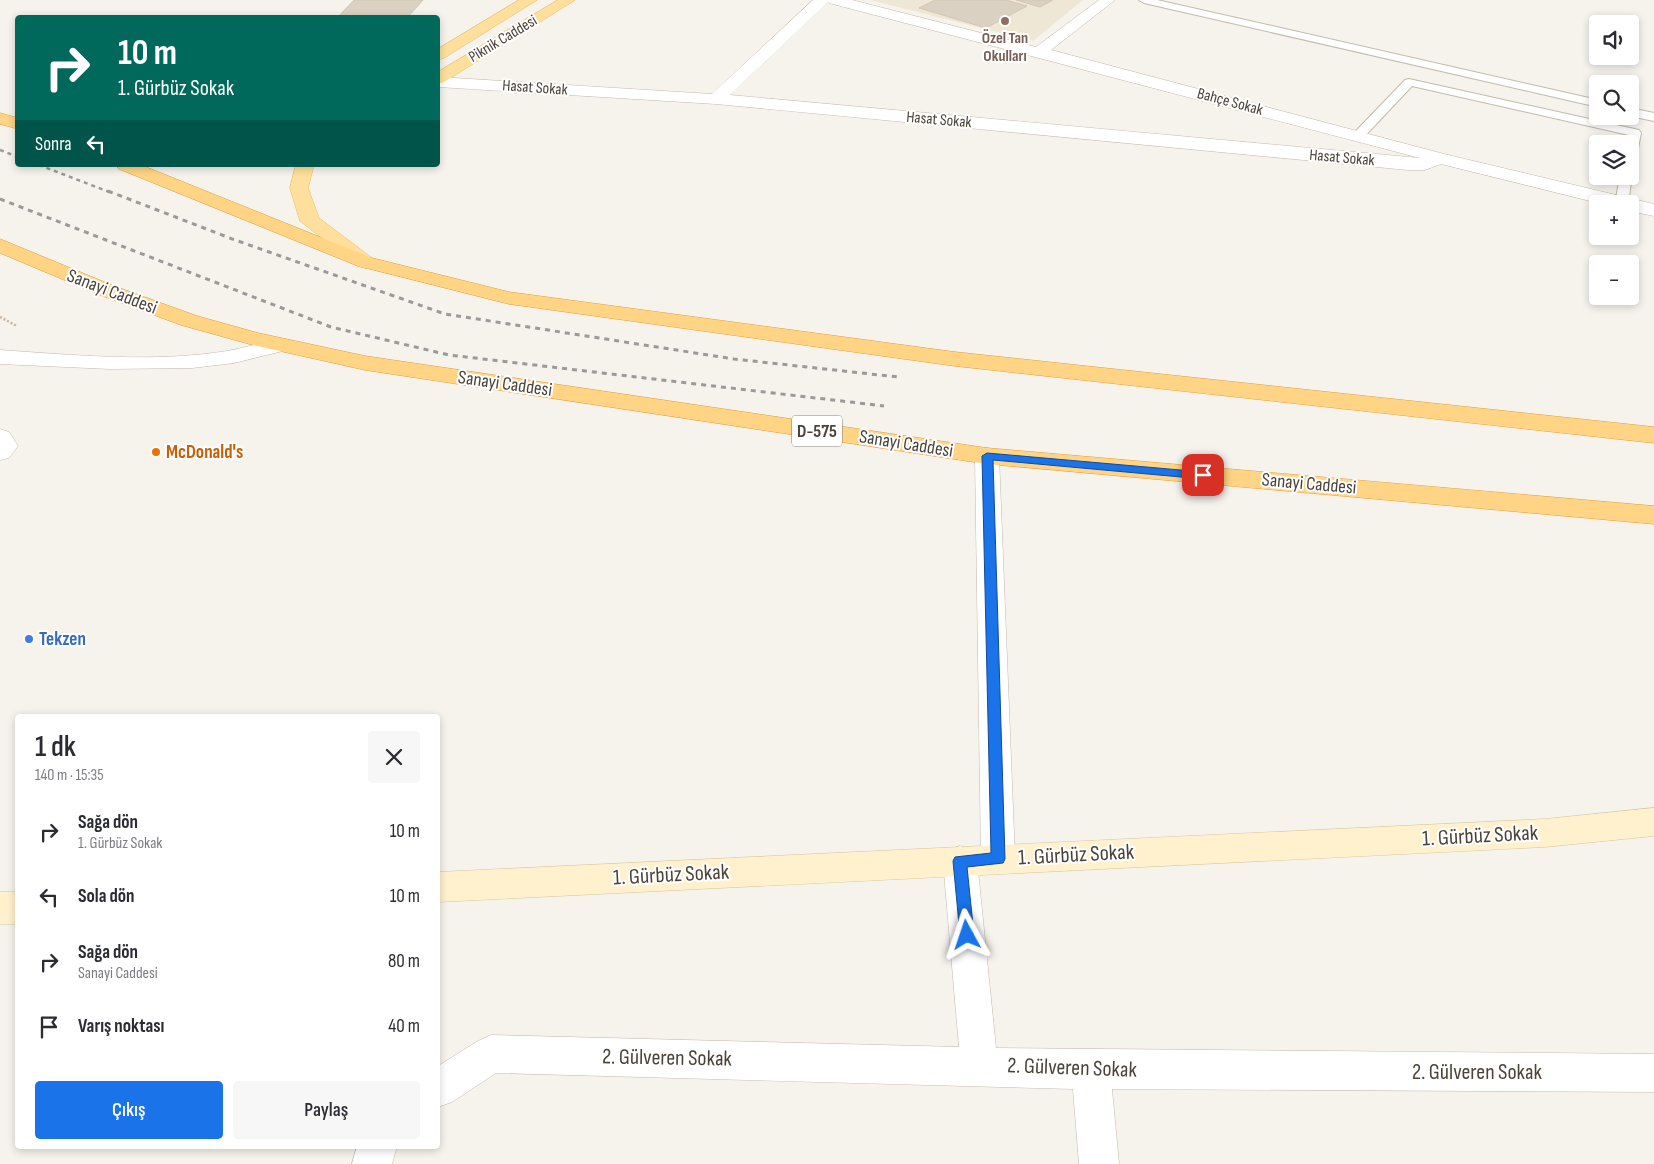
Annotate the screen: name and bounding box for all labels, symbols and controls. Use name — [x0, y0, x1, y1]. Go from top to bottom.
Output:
street label: Piknik Caddesi — [465, 11, 541, 67]
marker: Özel Tan Okulları — [999, 15, 1011, 27]
map controls — [1589, 15, 1639, 305]
button: sound — [1589, 15, 1639, 65]
place label: Özel Tan Okulları — [982, 29, 1028, 66]
text: 10 m — [118, 32, 177, 75]
icon: right — [35, 35, 100, 100]
text: 1. Gürbüz Sokak — [118, 75, 234, 102]
button: search — [1589, 75, 1639, 125]
street label: Hasat Sokak — [502, 76, 568, 100]
street label: Bahçe Sokak — [1195, 84, 1265, 120]
street label: Hasat Sokak — [906, 108, 972, 132]
icon: left — [82, 130, 110, 158]
text: Sonra — [35, 133, 72, 156]
button: layers — [1589, 135, 1639, 185]
street label: Hasat Sokak — [1309, 146, 1375, 170]
button: + — [1589, 195, 1639, 245]
button: − — [1589, 255, 1639, 305]
street label: Sanayi Caddesi — [64, 264, 160, 320]
street label: Sanayi Caddesi — [457, 366, 553, 402]
road number: D-575 — [792, 416, 842, 446]
street label: Sanayi Caddesi — [857, 425, 955, 463]
place label: McDonald's — [166, 441, 243, 464]
marker: McDonald's — [150, 446, 162, 458]
pin — [1182, 454, 1224, 496]
icon: arrive — [1189, 461, 1217, 489]
street label: Sanayi Caddesi — [1261, 468, 1357, 500]
place label: Tekzen — [39, 628, 86, 651]
marker: Tekzen — [23, 633, 35, 645]
text: 1 dk — [35, 729, 76, 765]
button: close — [368, 731, 420, 783]
text: 140 m · 15:35 — [35, 766, 104, 785]
text: Sağa dön — [78, 811, 138, 834]
icon: right — [35, 818, 63, 846]
street label: 1. Gürbüz Sokak — [1421, 819, 1539, 853]
text: 10 m — [390, 820, 420, 843]
text: 1. Gürbüz Sokak — [78, 834, 162, 853]
street label: 1. Gürbüz Sokak — [1017, 838, 1135, 872]
street label: 1. Gürbüz Sokak — [612, 858, 730, 892]
icon: left — [35, 883, 63, 911]
text: Sola dön — [78, 885, 134, 908]
text: 10 m — [390, 885, 420, 908]
position arrow — [940, 908, 992, 960]
text: Sağa dön — [78, 941, 138, 964]
icon: right — [35, 948, 63, 976]
text: 80 m — [388, 950, 420, 973]
text: Sanayi Caddesi — [78, 964, 158, 983]
icon: arrive — [35, 1013, 63, 1041]
text: Varış noktası — [78, 1015, 164, 1038]
text: 40 m — [388, 1015, 420, 1038]
street label: 2. Gülveren Sokak — [602, 1043, 733, 1073]
street label: 2. Gülveren Sokak — [1007, 1052, 1138, 1084]
street label: 2. Gülveren Sokak — [1412, 1059, 1542, 1086]
button: Çıkış — [35, 1081, 223, 1139]
button: Paylaş — [233, 1081, 420, 1139]

